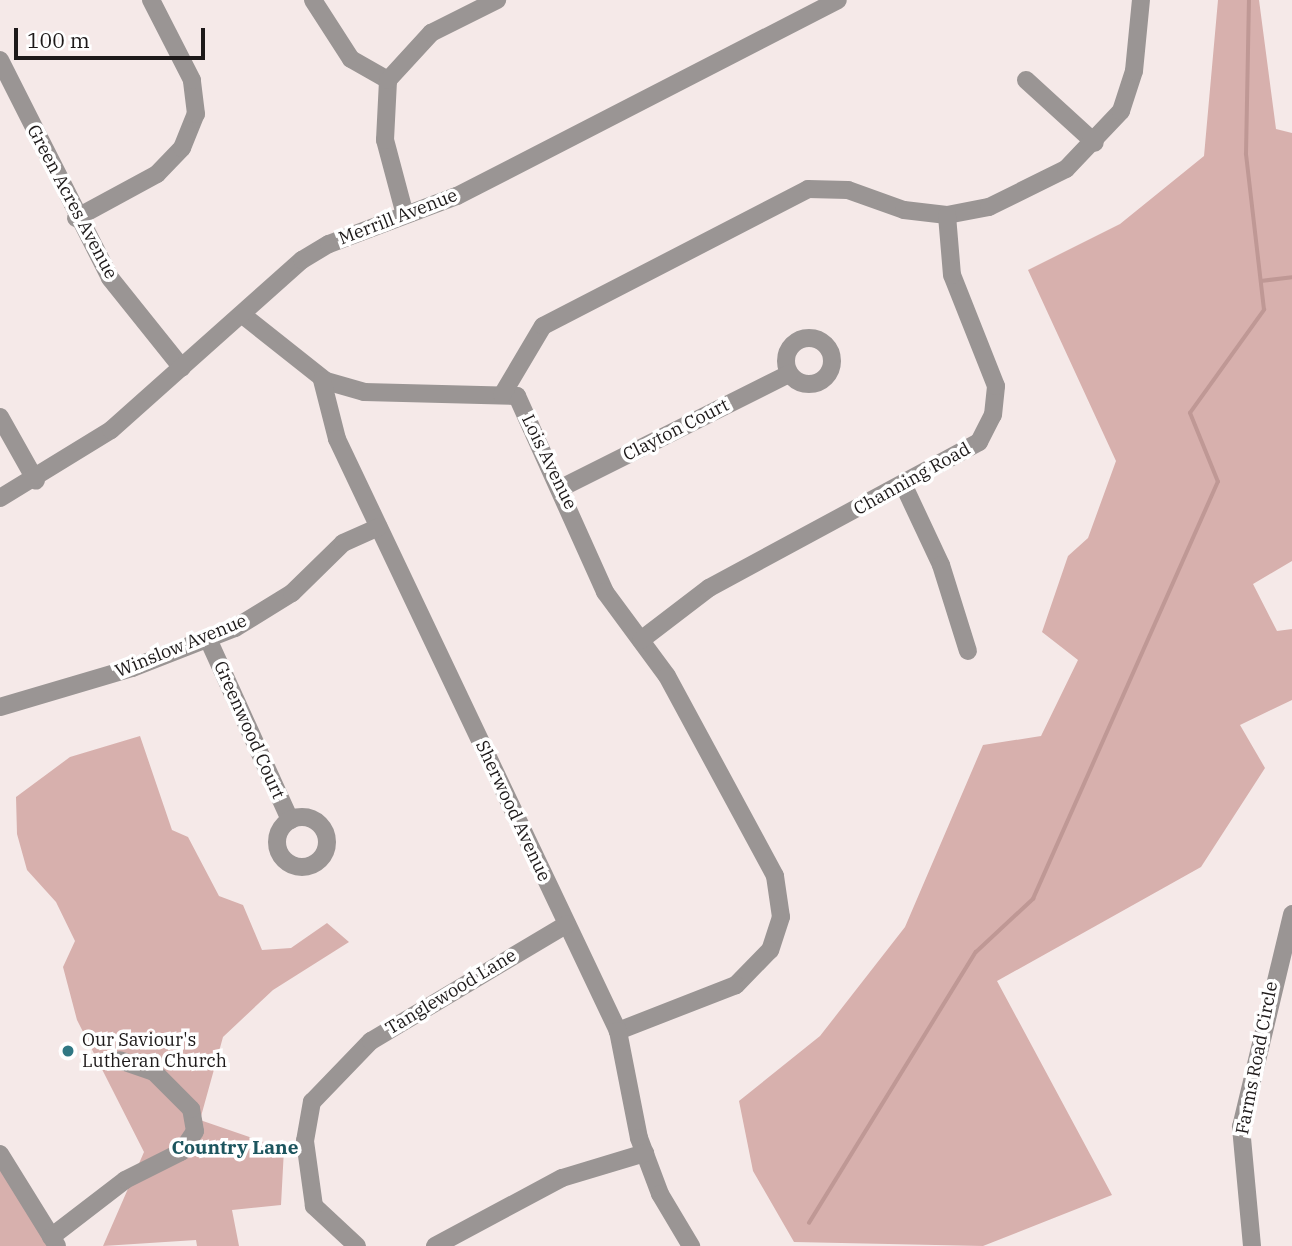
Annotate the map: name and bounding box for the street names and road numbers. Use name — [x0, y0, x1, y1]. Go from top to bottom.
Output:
street label: Green Acres Avenue — [22, 121, 122, 283]
street label: Merrill Avenue — [336, 184, 460, 250]
street label: Clayton Court — [619, 394, 733, 466]
street label: Lois Avenue — [517, 411, 581, 513]
street label: Channing Road — [850, 438, 974, 520]
street label: Winslow Avenue — [112, 610, 250, 682]
street label: Greenwood Court — [209, 658, 289, 802]
street label: Sherwood Avenue — [471, 737, 555, 885]
street label: Tanglewood Lane — [382, 945, 520, 1039]
street label: Farms Road Circle — [1232, 980, 1282, 1136]

